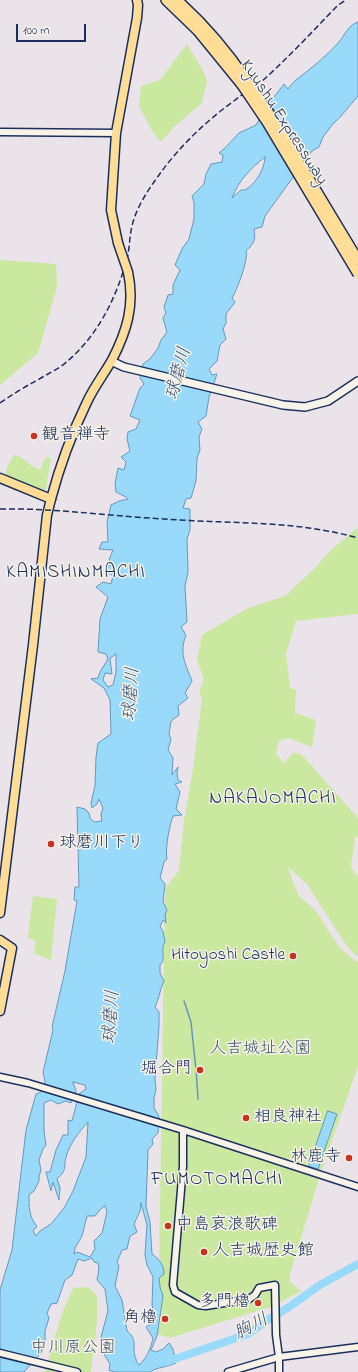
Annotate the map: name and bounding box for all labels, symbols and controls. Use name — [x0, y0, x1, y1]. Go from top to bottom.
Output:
scale bar — [18, 16, 88, 42]
text: 100 m — [23, 22, 50, 40]
street label: Kyushu Expressway — [235, 57, 331, 189]
water label: 球磨川 — [163, 345, 197, 403]
place label: 観音禅寺 — [42, 426, 110, 446]
marker: 観音禅寺 — [29, 431, 39, 441]
district label: KAMISHINMACHI — [6, 563, 146, 585]
water label: 球磨川 — [120, 666, 146, 722]
district label: NAKAJOMACHI — [209, 789, 337, 811]
place label: 球磨川下り — [59, 834, 144, 854]
marker: 球磨川下り — [46, 839, 56, 849]
place label: Hitoyoshi Castle — [171, 946, 285, 966]
marker: Hitoyoshi Castle — [288, 951, 298, 961]
water label: 球磨川 — [100, 989, 126, 1045]
park label: 人吉城址公園 — [209, 1040, 311, 1060]
place label: 堀合門 — [141, 1060, 192, 1080]
marker: 堀合門 — [195, 1065, 205, 1075]
place label: 相良神社 — [254, 1108, 322, 1128]
marker: 相良神社 — [241, 1113, 251, 1123]
place label: 林鹿寺 — [290, 1148, 341, 1168]
marker: 林鹿寺 — [344, 1153, 354, 1163]
district label: FUMOTOMACHI — [151, 1170, 283, 1192]
place label: 中島哀浪歌碑 — [176, 1216, 278, 1236]
marker: 中島哀浪歌碑 — [163, 1221, 173, 1231]
place label: 人吉城歴史館 — [212, 1242, 314, 1262]
marker: 人吉城歴史館 — [199, 1247, 209, 1257]
place label: 多門櫓 — [199, 1293, 250, 1313]
marker: 多門櫓 — [253, 1298, 263, 1308]
place label: 角櫓 — [123, 1309, 157, 1329]
water label: 胸川 — [231, 1310, 273, 1346]
marker: 角櫓 — [160, 1314, 170, 1324]
park label: 中川原公園 — [31, 1339, 115, 1359]

